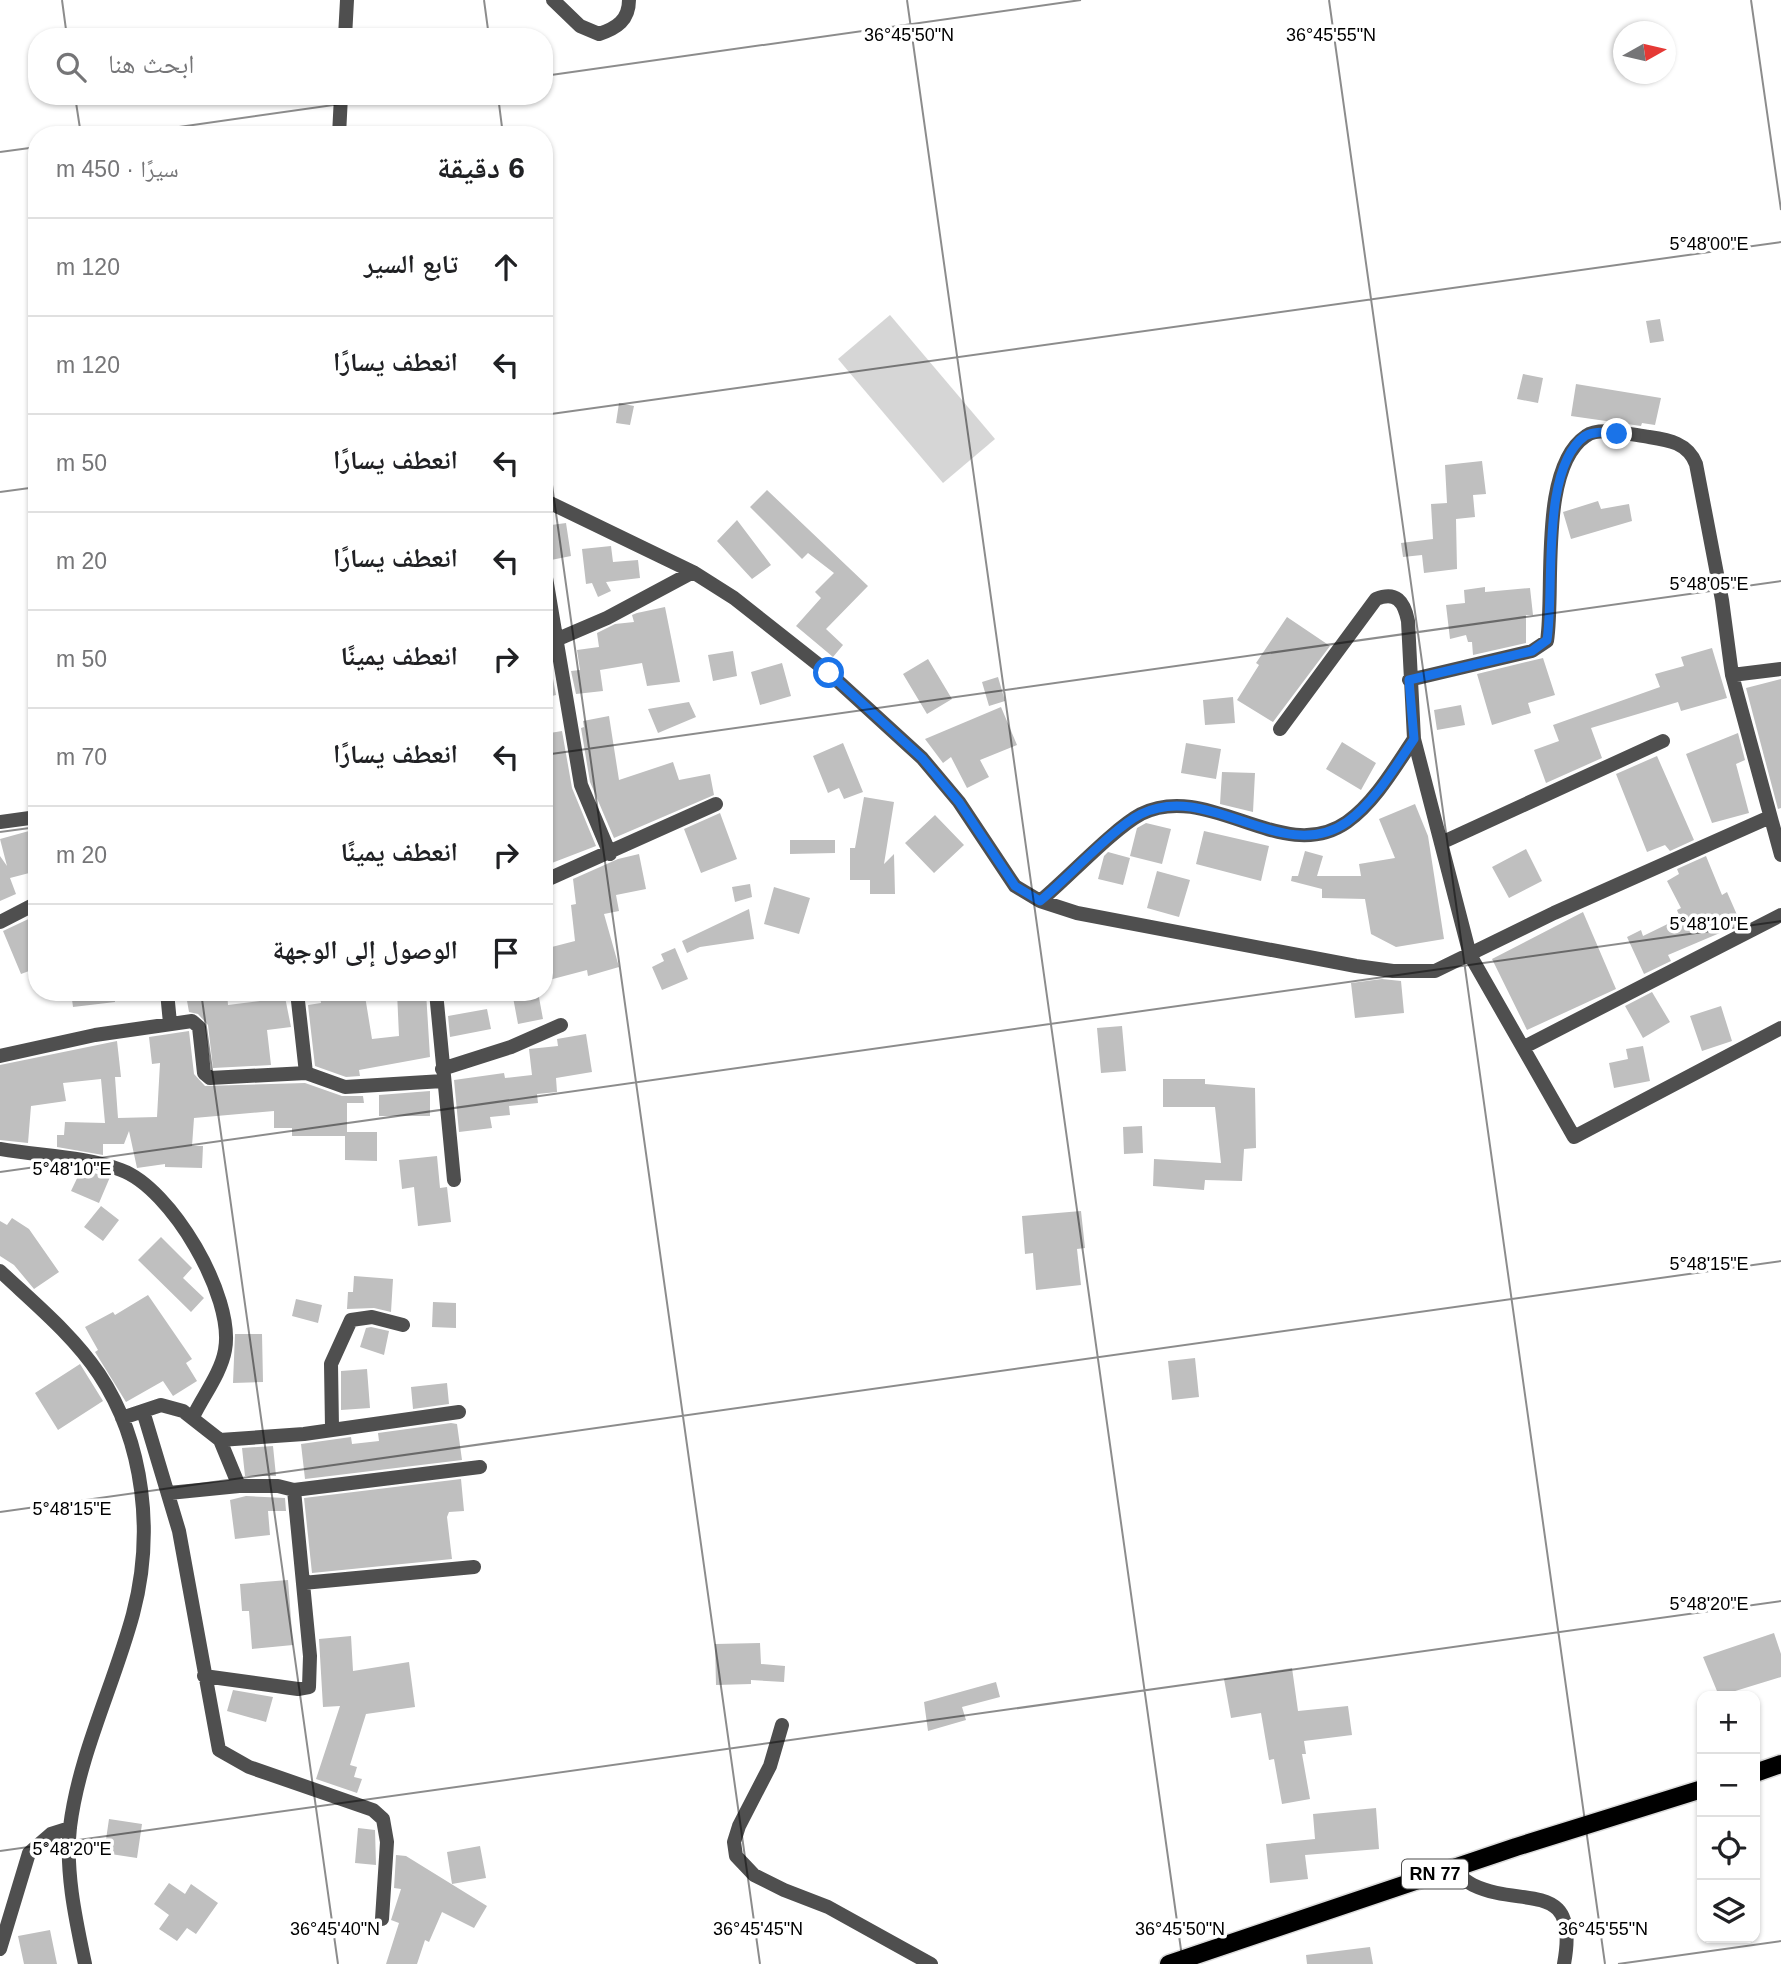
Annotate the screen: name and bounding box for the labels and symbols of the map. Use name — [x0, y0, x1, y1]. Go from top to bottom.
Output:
north arrow — [1613, 21, 1676, 84]
text: 36°45'50"N — [864, 25, 954, 45]
text: 36°45'55"N — [1286, 25, 1376, 45]
text: 5°48'00"E — [1669, 234, 1749, 254]
route end — [1601, 418, 1632, 449]
text: 5°48'05"E — [1669, 574, 1749, 594]
route start — [813, 657, 844, 688]
text: 5°48'10"E — [1669, 914, 1749, 934]
text: 5°48'10"E — [32, 1159, 112, 1179]
text: 5°48'15"E — [1669, 1254, 1749, 1274]
text: 5°48'15"E — [32, 1499, 112, 1519]
text: 5°48'20"E — [1669, 1594, 1749, 1614]
text: 5°48'20"E — [32, 1839, 112, 1859]
road number: RN 77 — [1402, 1860, 1468, 1888]
text: 36°45'40"N — [290, 1919, 380, 1939]
text: 36°45'45"N — [713, 1919, 803, 1939]
text: 36°45'50"N — [1135, 1919, 1225, 1939]
text: 36°45'55"N — [1558, 1919, 1648, 1939]

